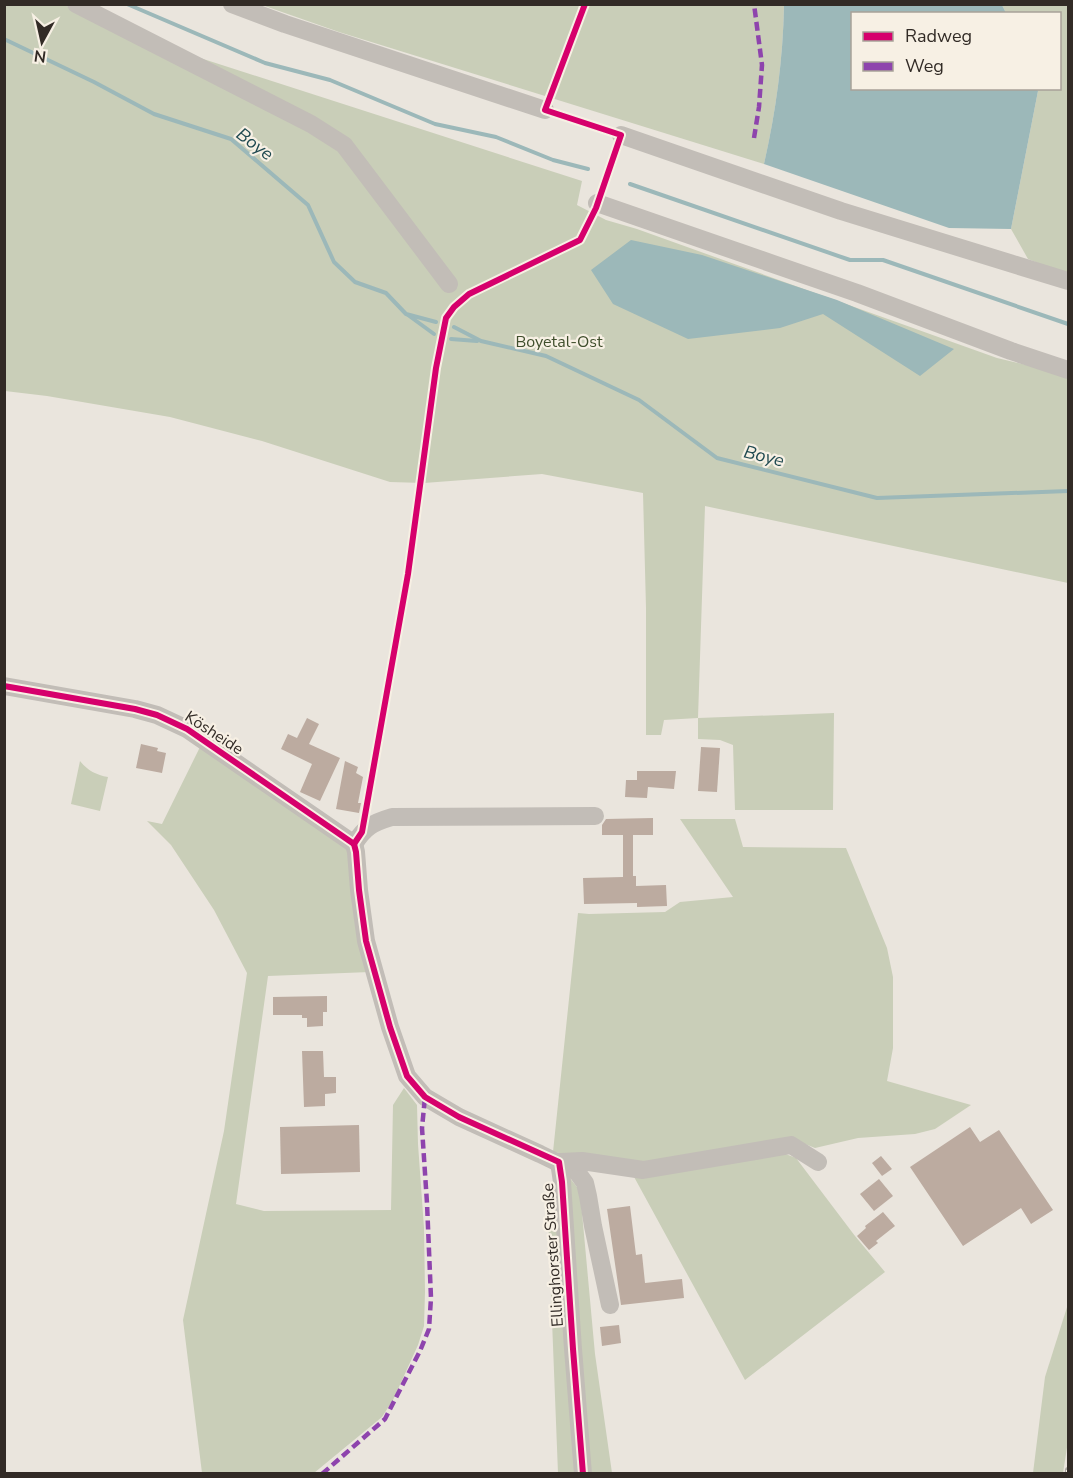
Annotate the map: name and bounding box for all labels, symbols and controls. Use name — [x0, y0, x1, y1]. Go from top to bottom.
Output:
north arrow — [12, 12, 72, 72]
legend — [851, 12, 1061, 90]
text: Radweg — [905, 24, 972, 48]
text: N — [33, 44, 48, 68]
text: Weg — [905, 54, 944, 78]
water label: Boye — [232, 122, 279, 166]
park label: Boyetal-Ost — [515, 331, 603, 353]
water label: Boye — [741, 439, 787, 473]
street label: Kösheide — [181, 706, 247, 760]
street label: Ellinghorster Straße — [537, 1182, 569, 1328]

